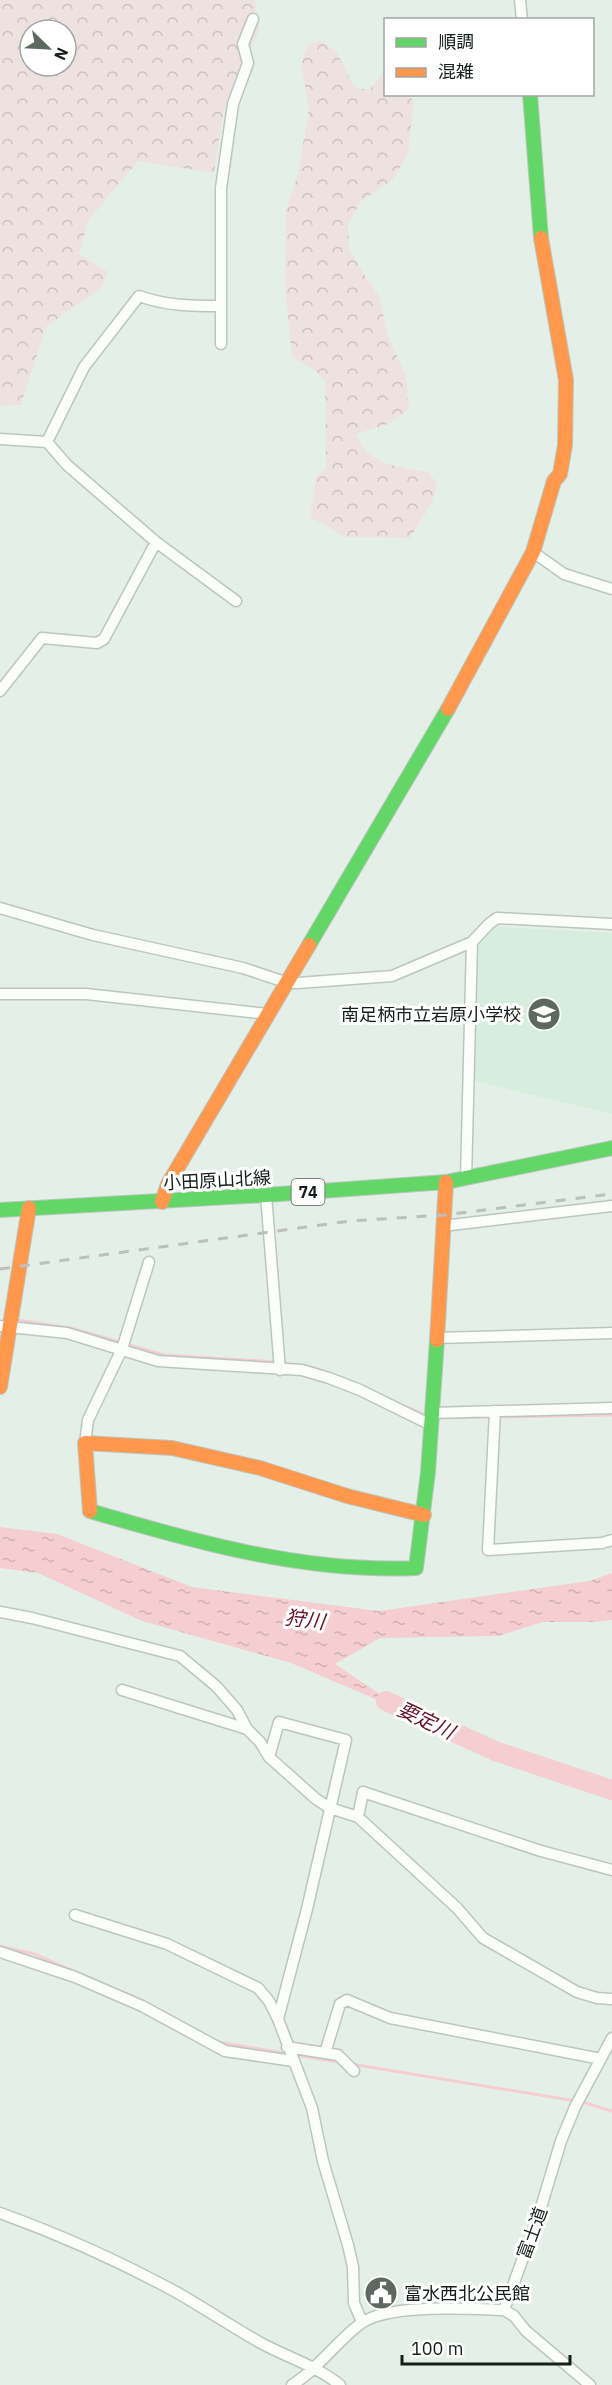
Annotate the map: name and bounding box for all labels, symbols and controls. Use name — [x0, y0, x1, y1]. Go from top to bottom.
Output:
north arrow — [18, 18, 78, 78]
legend — [384, 18, 594, 96]
text: 順調 — [438, 30, 474, 53]
text: N — [50, 45, 73, 63]
text: 混雑 — [438, 60, 474, 83]
school or university icon: 南足柄市立岩原小学校 — [526, 996, 562, 1032]
place label: 南足柄市立岩原小学校 — [341, 1003, 521, 1026]
street label: 小田原山北線 — [162, 1166, 272, 1194]
road number: 74 — [292, 1179, 324, 1205]
water label: 狩川 — [284, 1603, 328, 1635]
water label: 要定川 — [393, 1695, 461, 1746]
street label: 富士道 — [512, 2204, 552, 2262]
public building icon: 富水西北公民館 — [363, 2275, 399, 2311]
place label: 富水西北公民館 — [404, 2282, 530, 2305]
scale bar — [402, 2328, 570, 2366]
text: 100 m — [411, 2337, 463, 2360]

